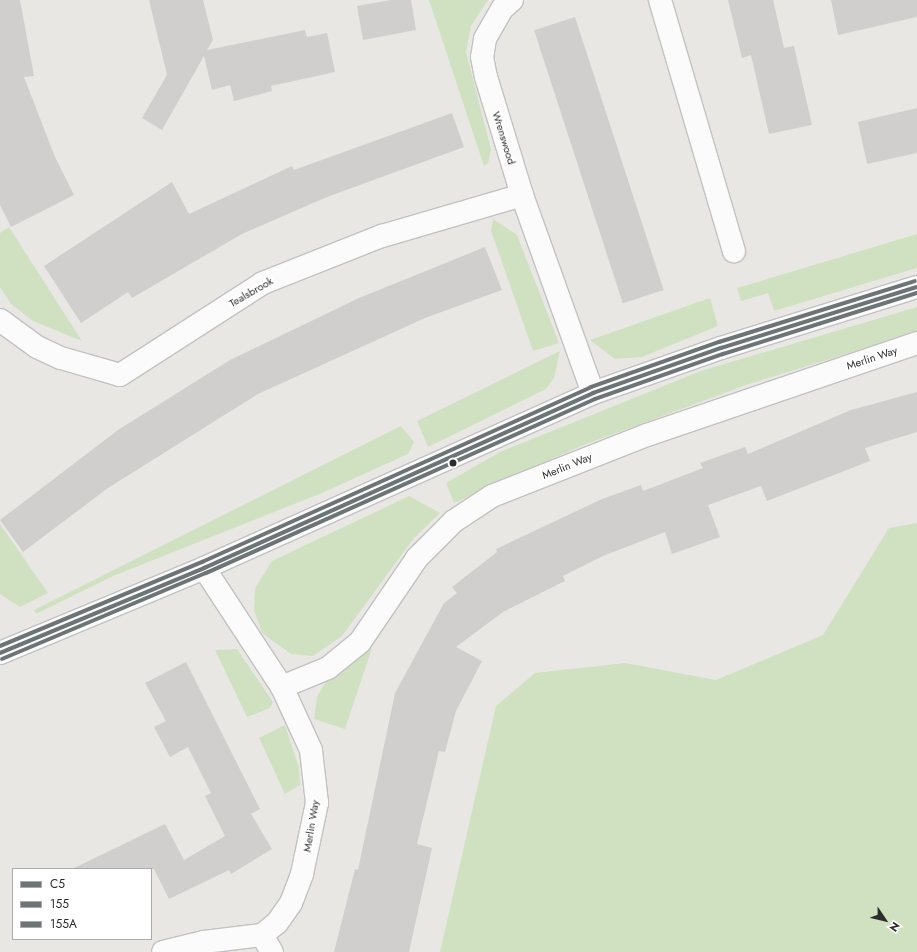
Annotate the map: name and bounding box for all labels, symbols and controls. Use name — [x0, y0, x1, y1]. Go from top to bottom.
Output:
street label: Wrenswood — [490, 110, 518, 166]
street label: Tealsbrook — [227, 274, 275, 310]
street label: Merlin Way — [845, 344, 899, 372]
street label: Merlin Way — [540, 450, 594, 482]
unlabelled marker — [448, 458, 458, 468]
street label: Merlin Way — [300, 799, 322, 853]
legend — [12, 868, 152, 940]
text: C5 — [50, 875, 65, 893]
text: 155 — [50, 895, 69, 913]
north arrow — [865, 900, 905, 940]
text: 155A — [50, 915, 77, 933]
text: N — [886, 919, 904, 935]

